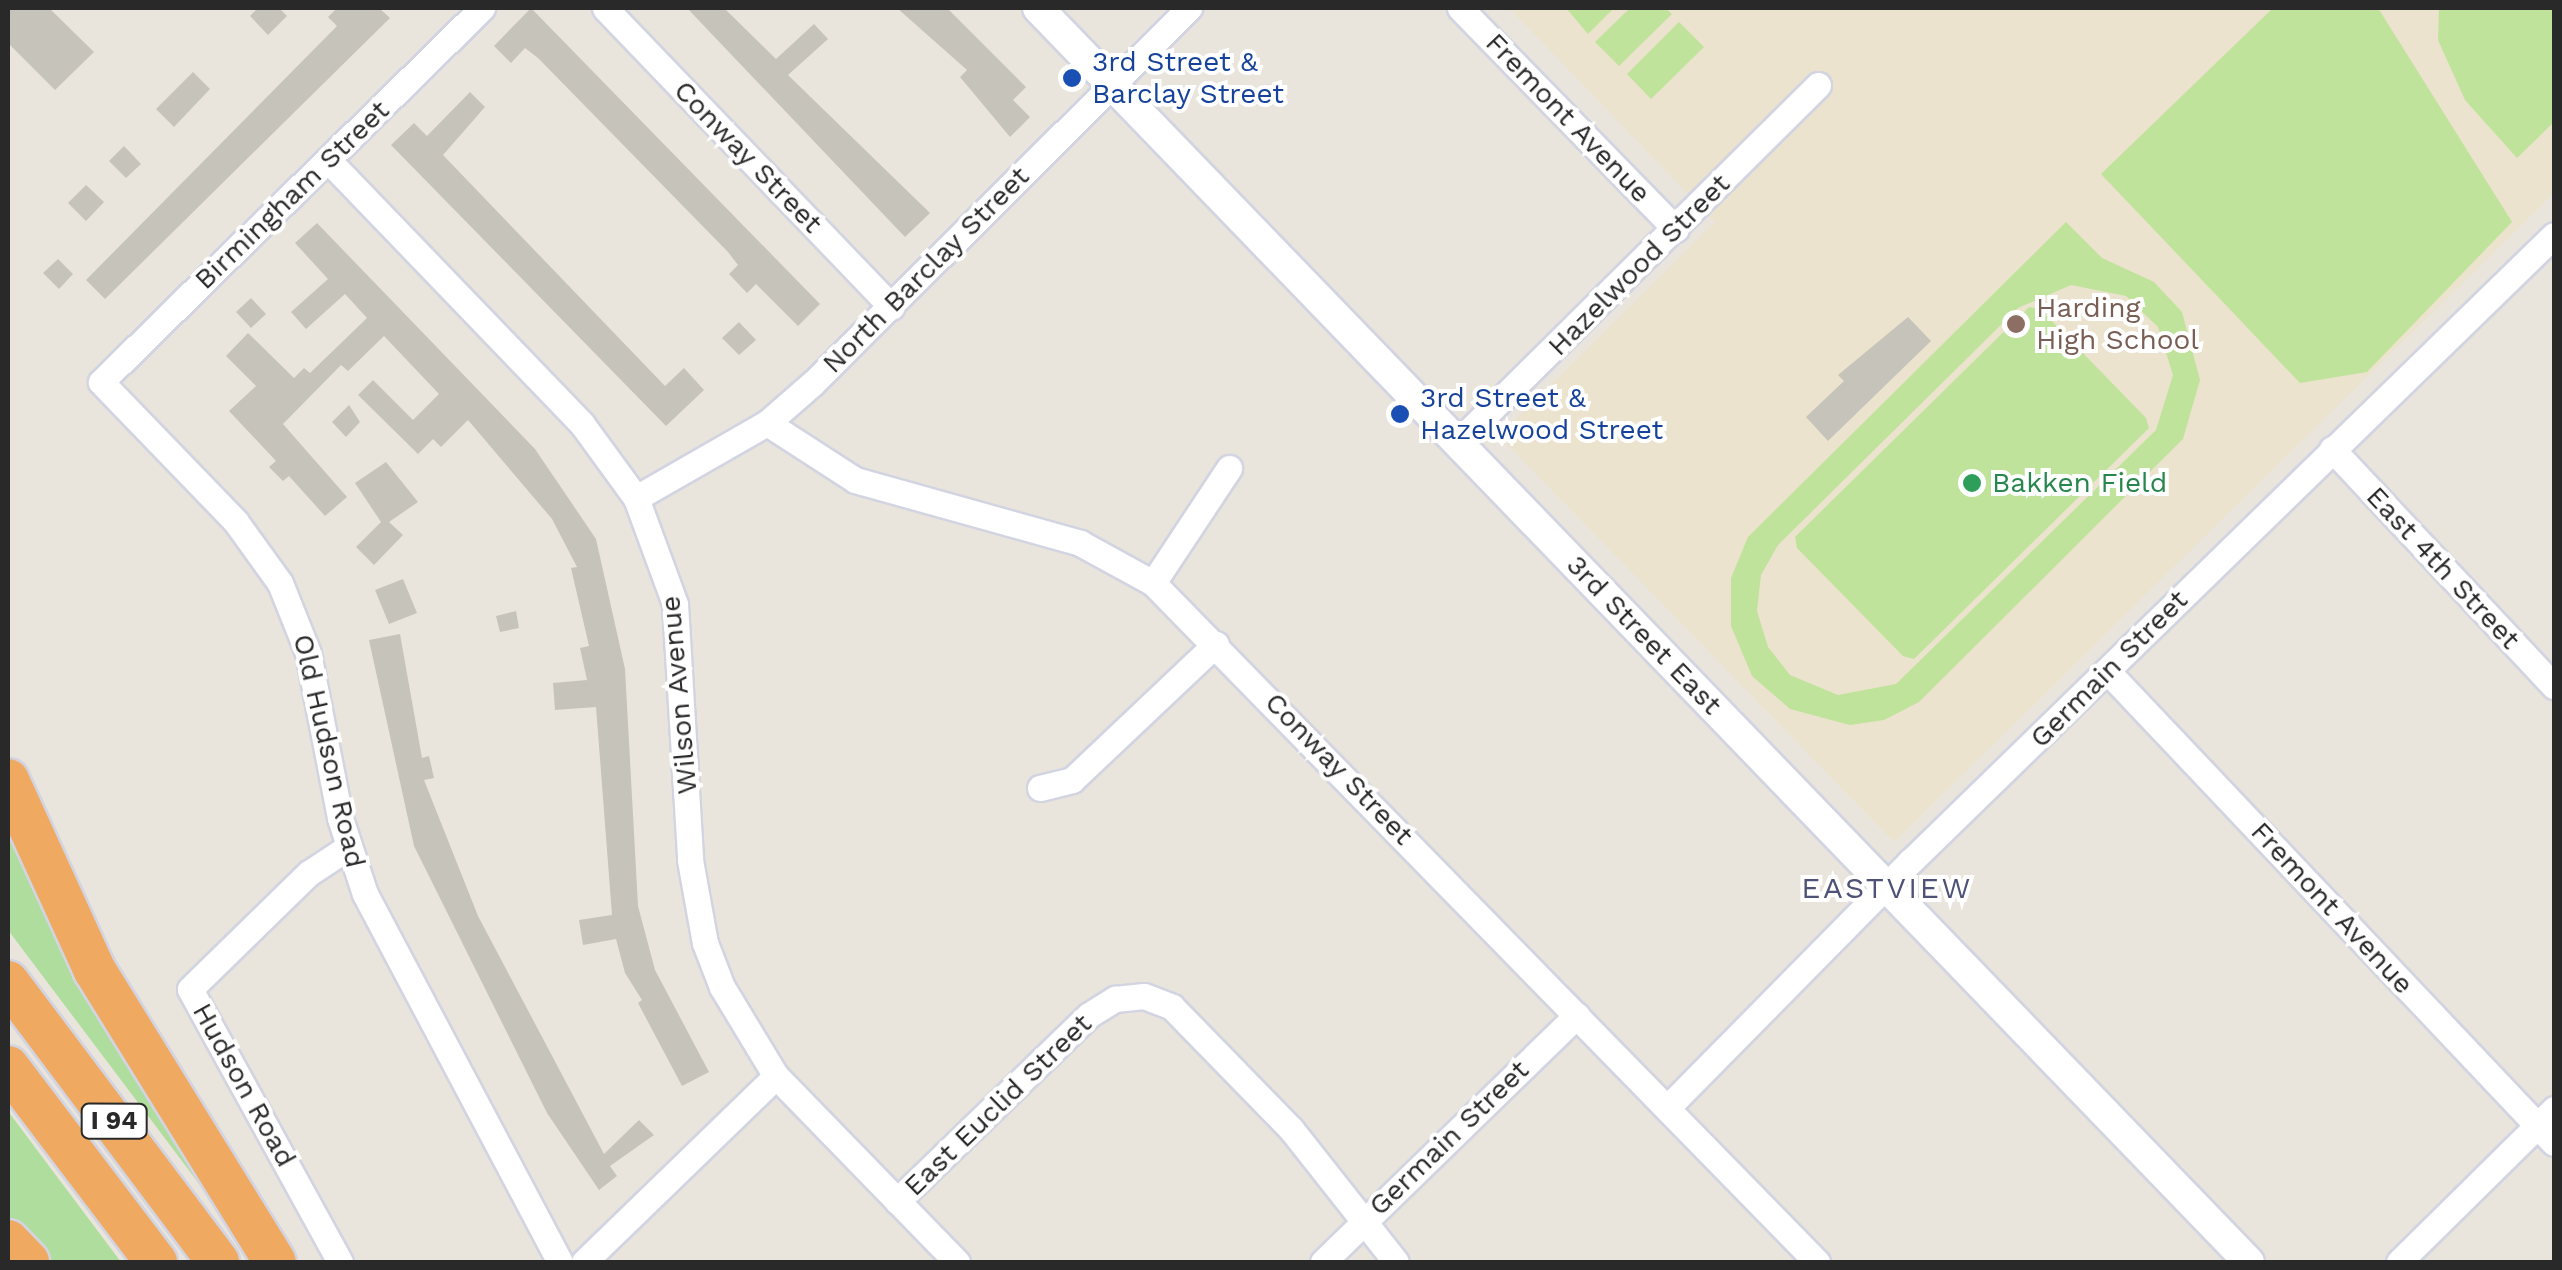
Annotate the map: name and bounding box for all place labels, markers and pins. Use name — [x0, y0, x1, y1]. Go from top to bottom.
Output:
place label: 3rd Street & Barclay Street — [1092, 45, 1285, 111]
marker: 3rd Street & Barclay Street — [1061, 67, 1083, 89]
place label: Harding High School — [2036, 291, 2199, 357]
marker: Harding High School — [2005, 313, 2027, 335]
place label: 3rd Street & Hazelwood Street — [1420, 381, 1663, 447]
marker: 3rd Street & Hazelwood Street — [1389, 403, 1411, 425]
place label: Bakken Field — [1992, 466, 2167, 500]
marker: Bakken Field — [1961, 472, 1983, 494]

